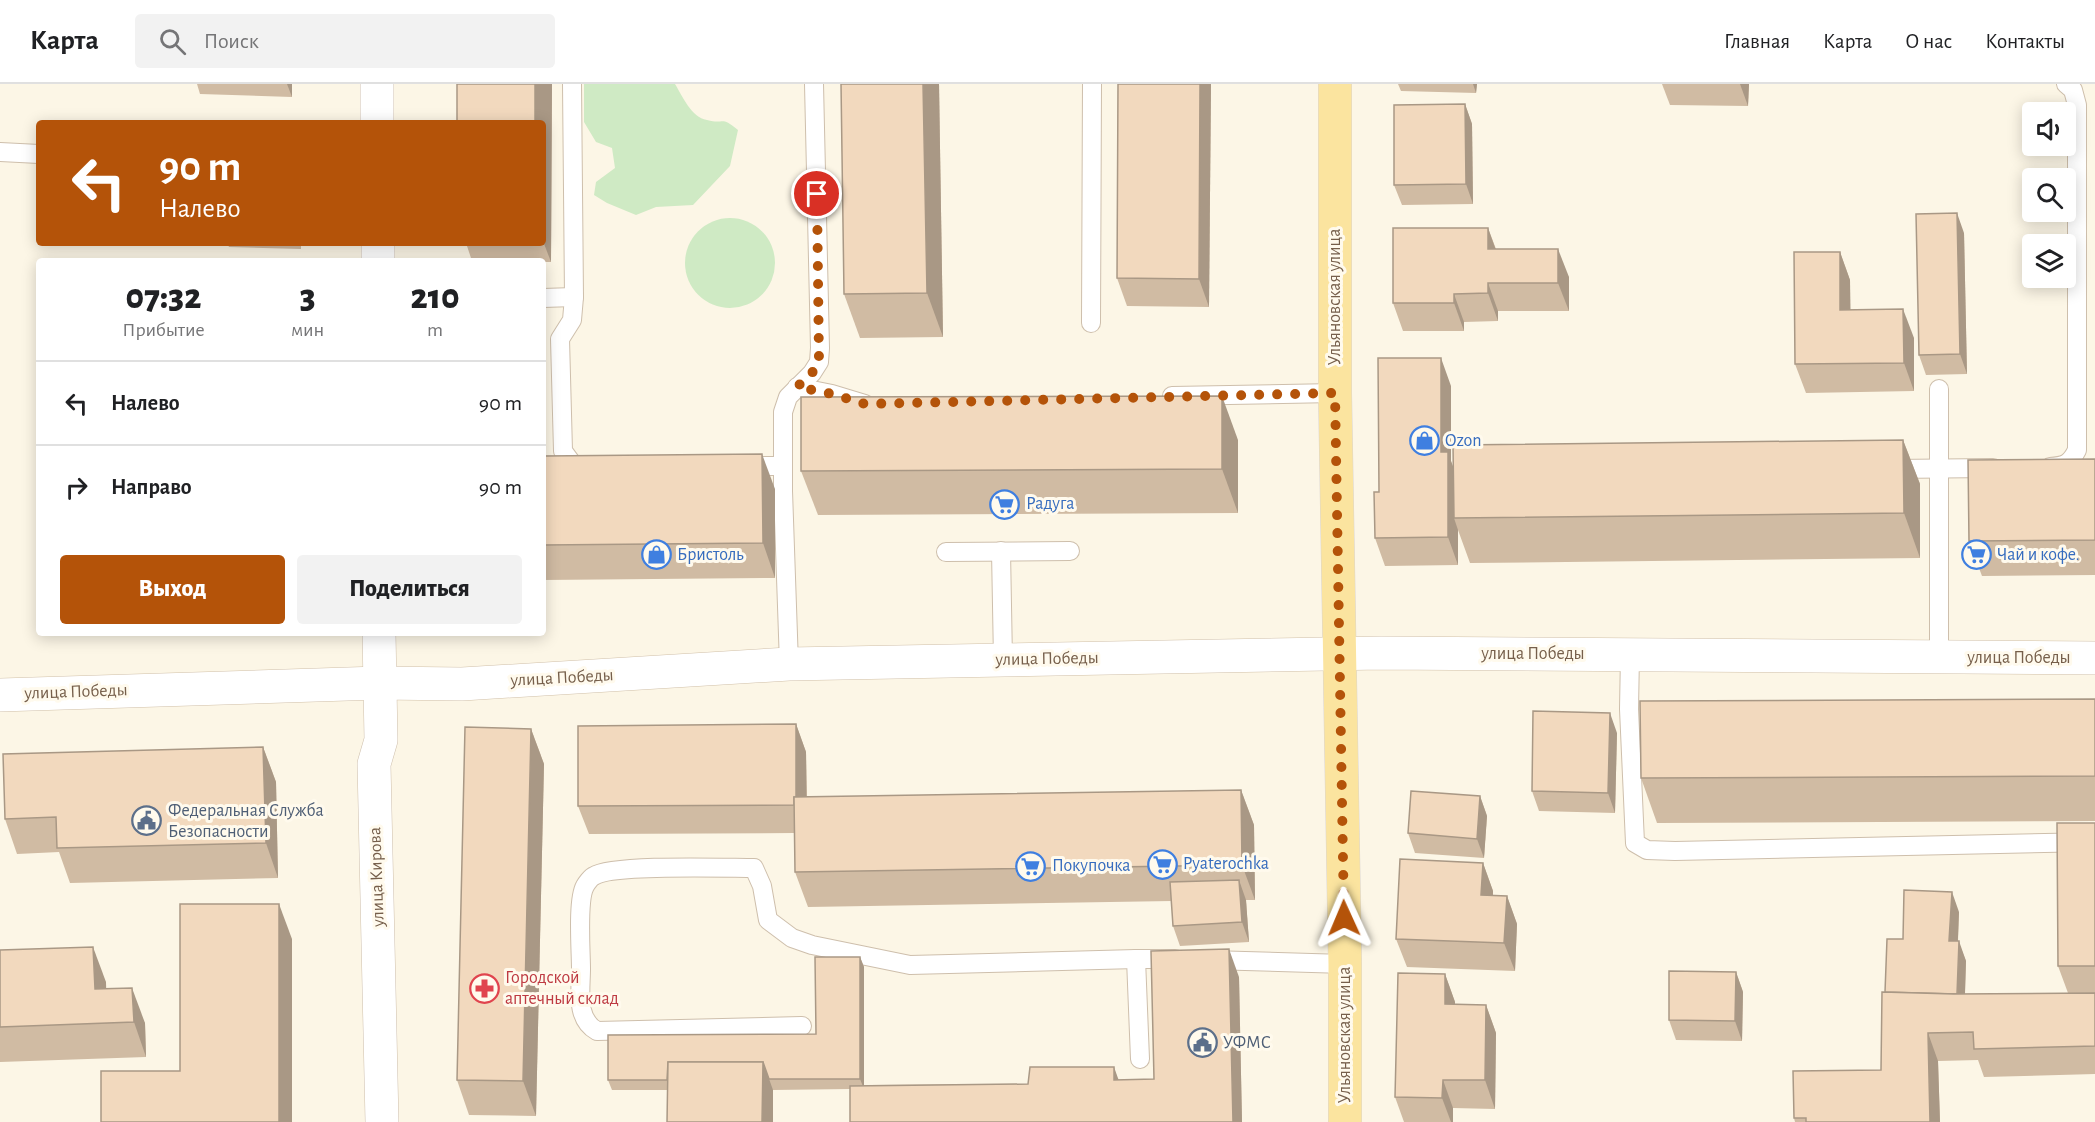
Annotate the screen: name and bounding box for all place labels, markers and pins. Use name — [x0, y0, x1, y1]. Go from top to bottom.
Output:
pin — [791, 168, 842, 219]
shop icon: Ozon — [1408, 425, 1440, 457]
place label: Ozon — [1445, 432, 1482, 450]
supermarket icon: Радуга — [989, 488, 1021, 520]
place label: Радуга — [1026, 495, 1074, 513]
shop icon: Бристоль — [640, 539, 672, 571]
supermarket icon: Чай и кофе. — [1960, 539, 1992, 571]
place label: Бристоль — [677, 546, 744, 564]
place label: Чай и кофе. — [1997, 546, 2080, 564]
place label: Федеральная Служба Безопасности — [168, 801, 324, 841]
public building icon: Федеральная Служба Безопасности — [131, 805, 163, 837]
supermarket icon: Pyaterochka — [1146, 848, 1178, 880]
supermarket icon: Покупочка — [1015, 850, 1047, 882]
place label: Pyaterochka — [1183, 855, 1269, 873]
place label: Покупочка — [1052, 857, 1130, 875]
place label: Городской аптечный склад — [505, 969, 619, 1008]
pharmacy icon: Городской аптечный склад — [468, 972, 500, 1004]
public building icon: УФМС — [1186, 1027, 1218, 1059]
place label: УФМС — [1223, 1034, 1271, 1052]

